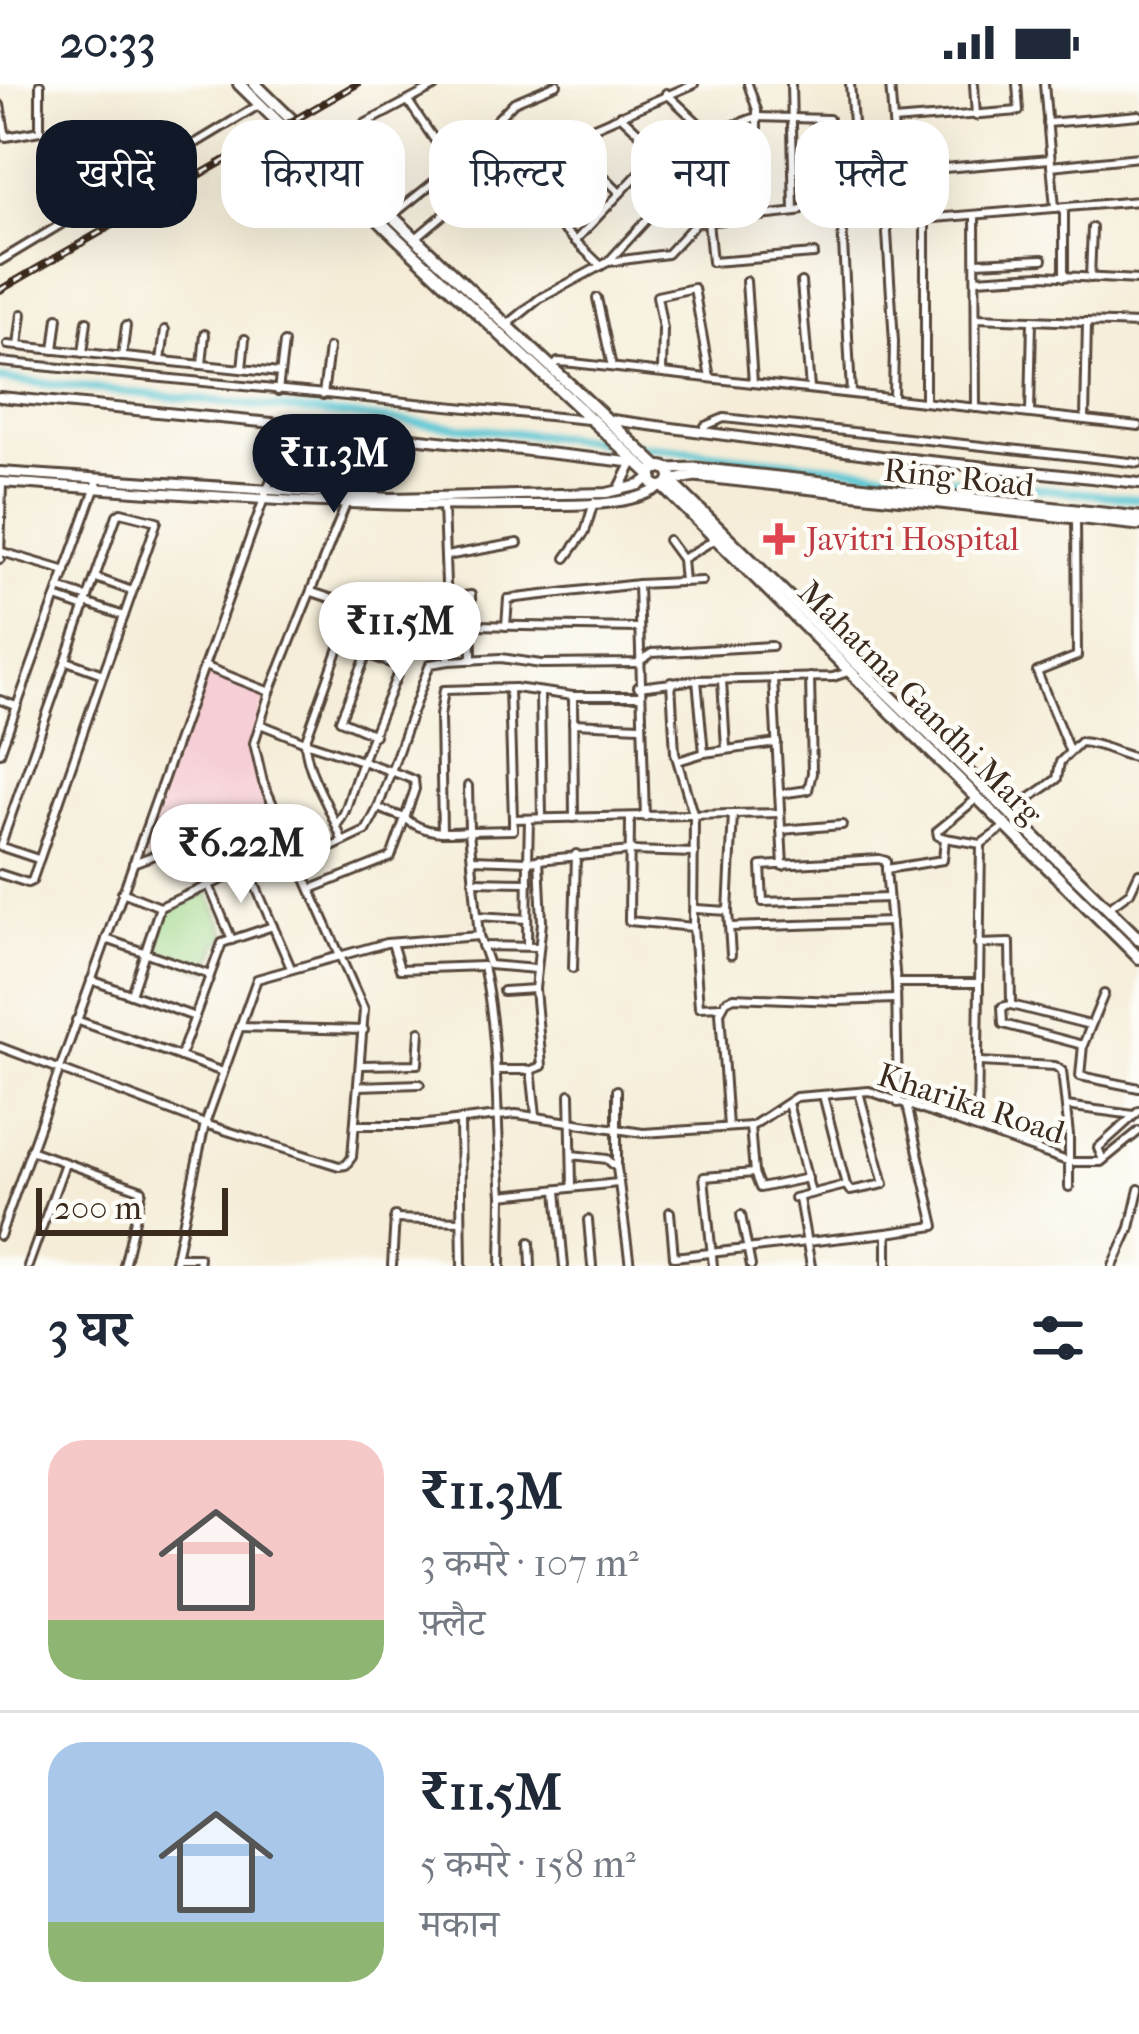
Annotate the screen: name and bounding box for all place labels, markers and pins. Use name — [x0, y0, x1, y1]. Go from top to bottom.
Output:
pin: ₹11.3M — [236, 414, 432, 516]
place label: Javitri Hospital — [803, 520, 1019, 559]
marker: Javitri Hospital — [763, 523, 795, 555]
pin: ₹11.5M — [302, 582, 498, 684]
pin: ₹6.22M — [143, 804, 339, 906]

